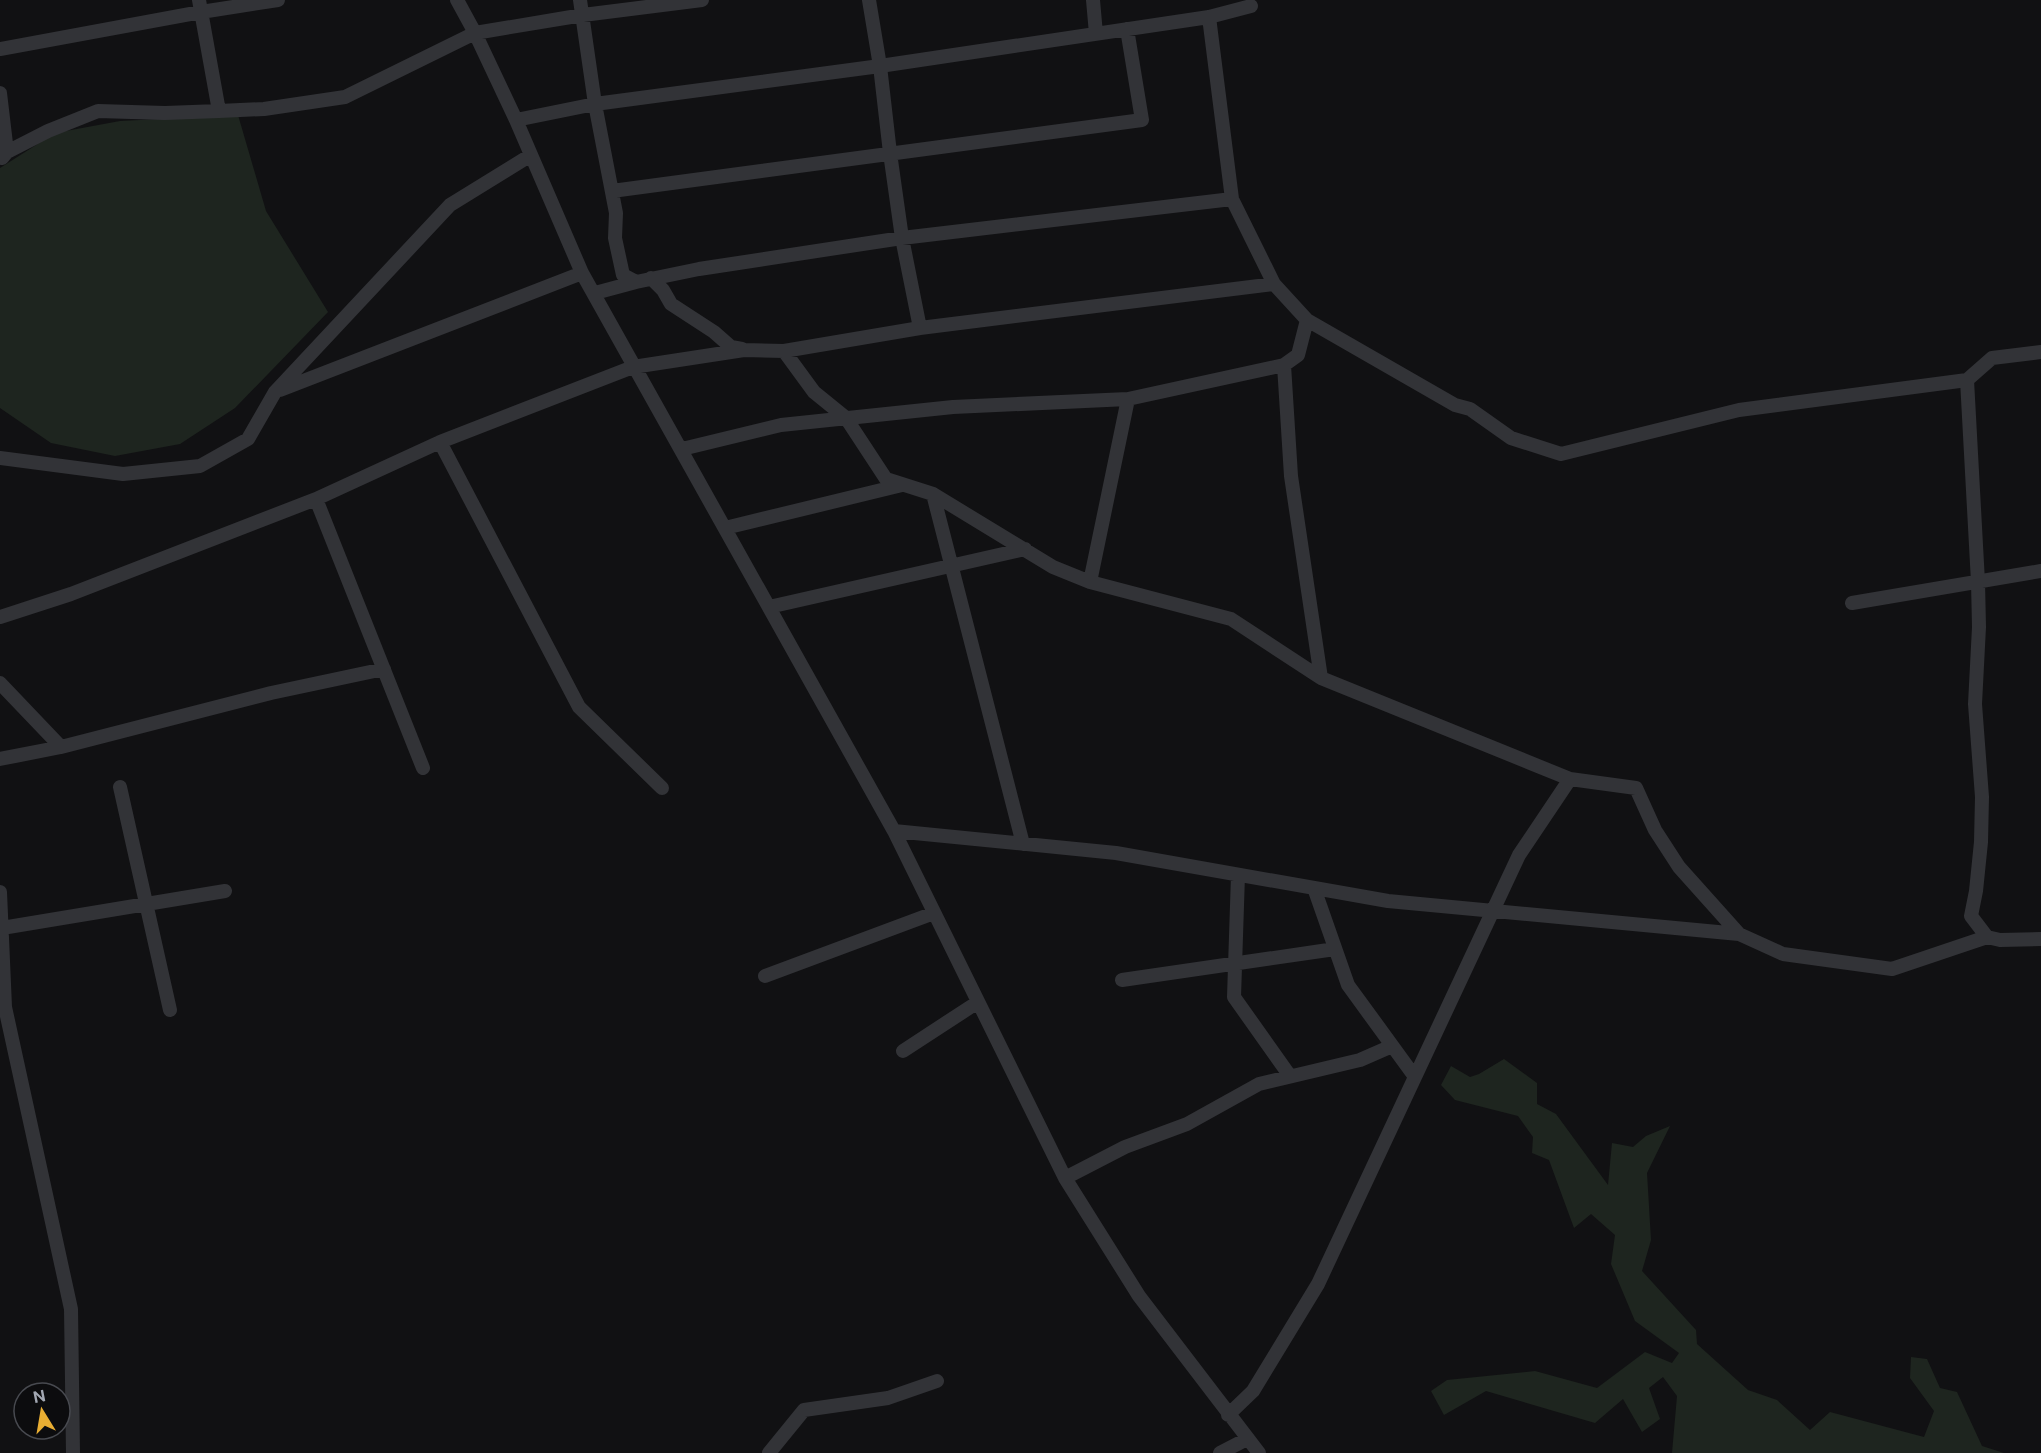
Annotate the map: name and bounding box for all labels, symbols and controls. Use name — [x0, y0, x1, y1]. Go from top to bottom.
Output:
north arrow — [12, 1381, 72, 1441]
text: N — [31, 1386, 47, 1407]

